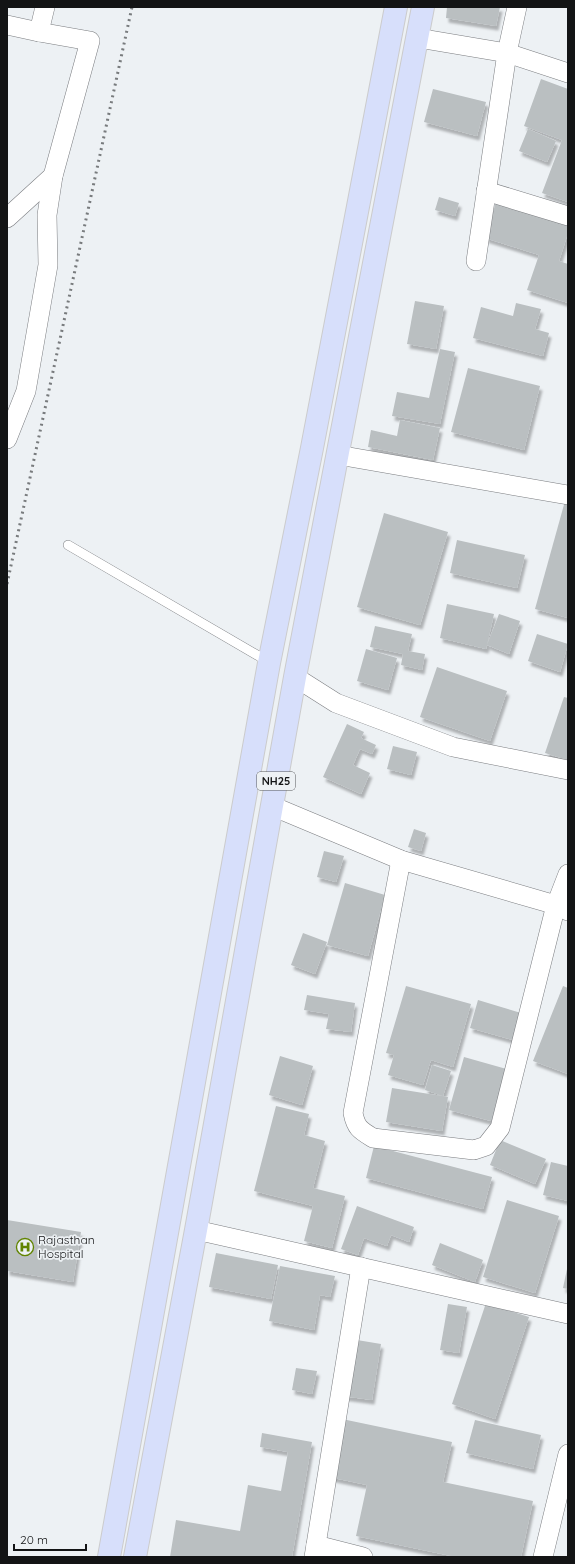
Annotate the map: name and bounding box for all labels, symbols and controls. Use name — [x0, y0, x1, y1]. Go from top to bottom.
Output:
road number: NH25 — [257, 772, 295, 790]
place label: Rajasthan Hospital — [38, 1232, 95, 1261]
hospital icon: Rajasthan Hospital — [15, 1237, 35, 1257]
scale bar — [14, 1526, 86, 1552]
text: 20 m — [20, 1532, 48, 1547]

